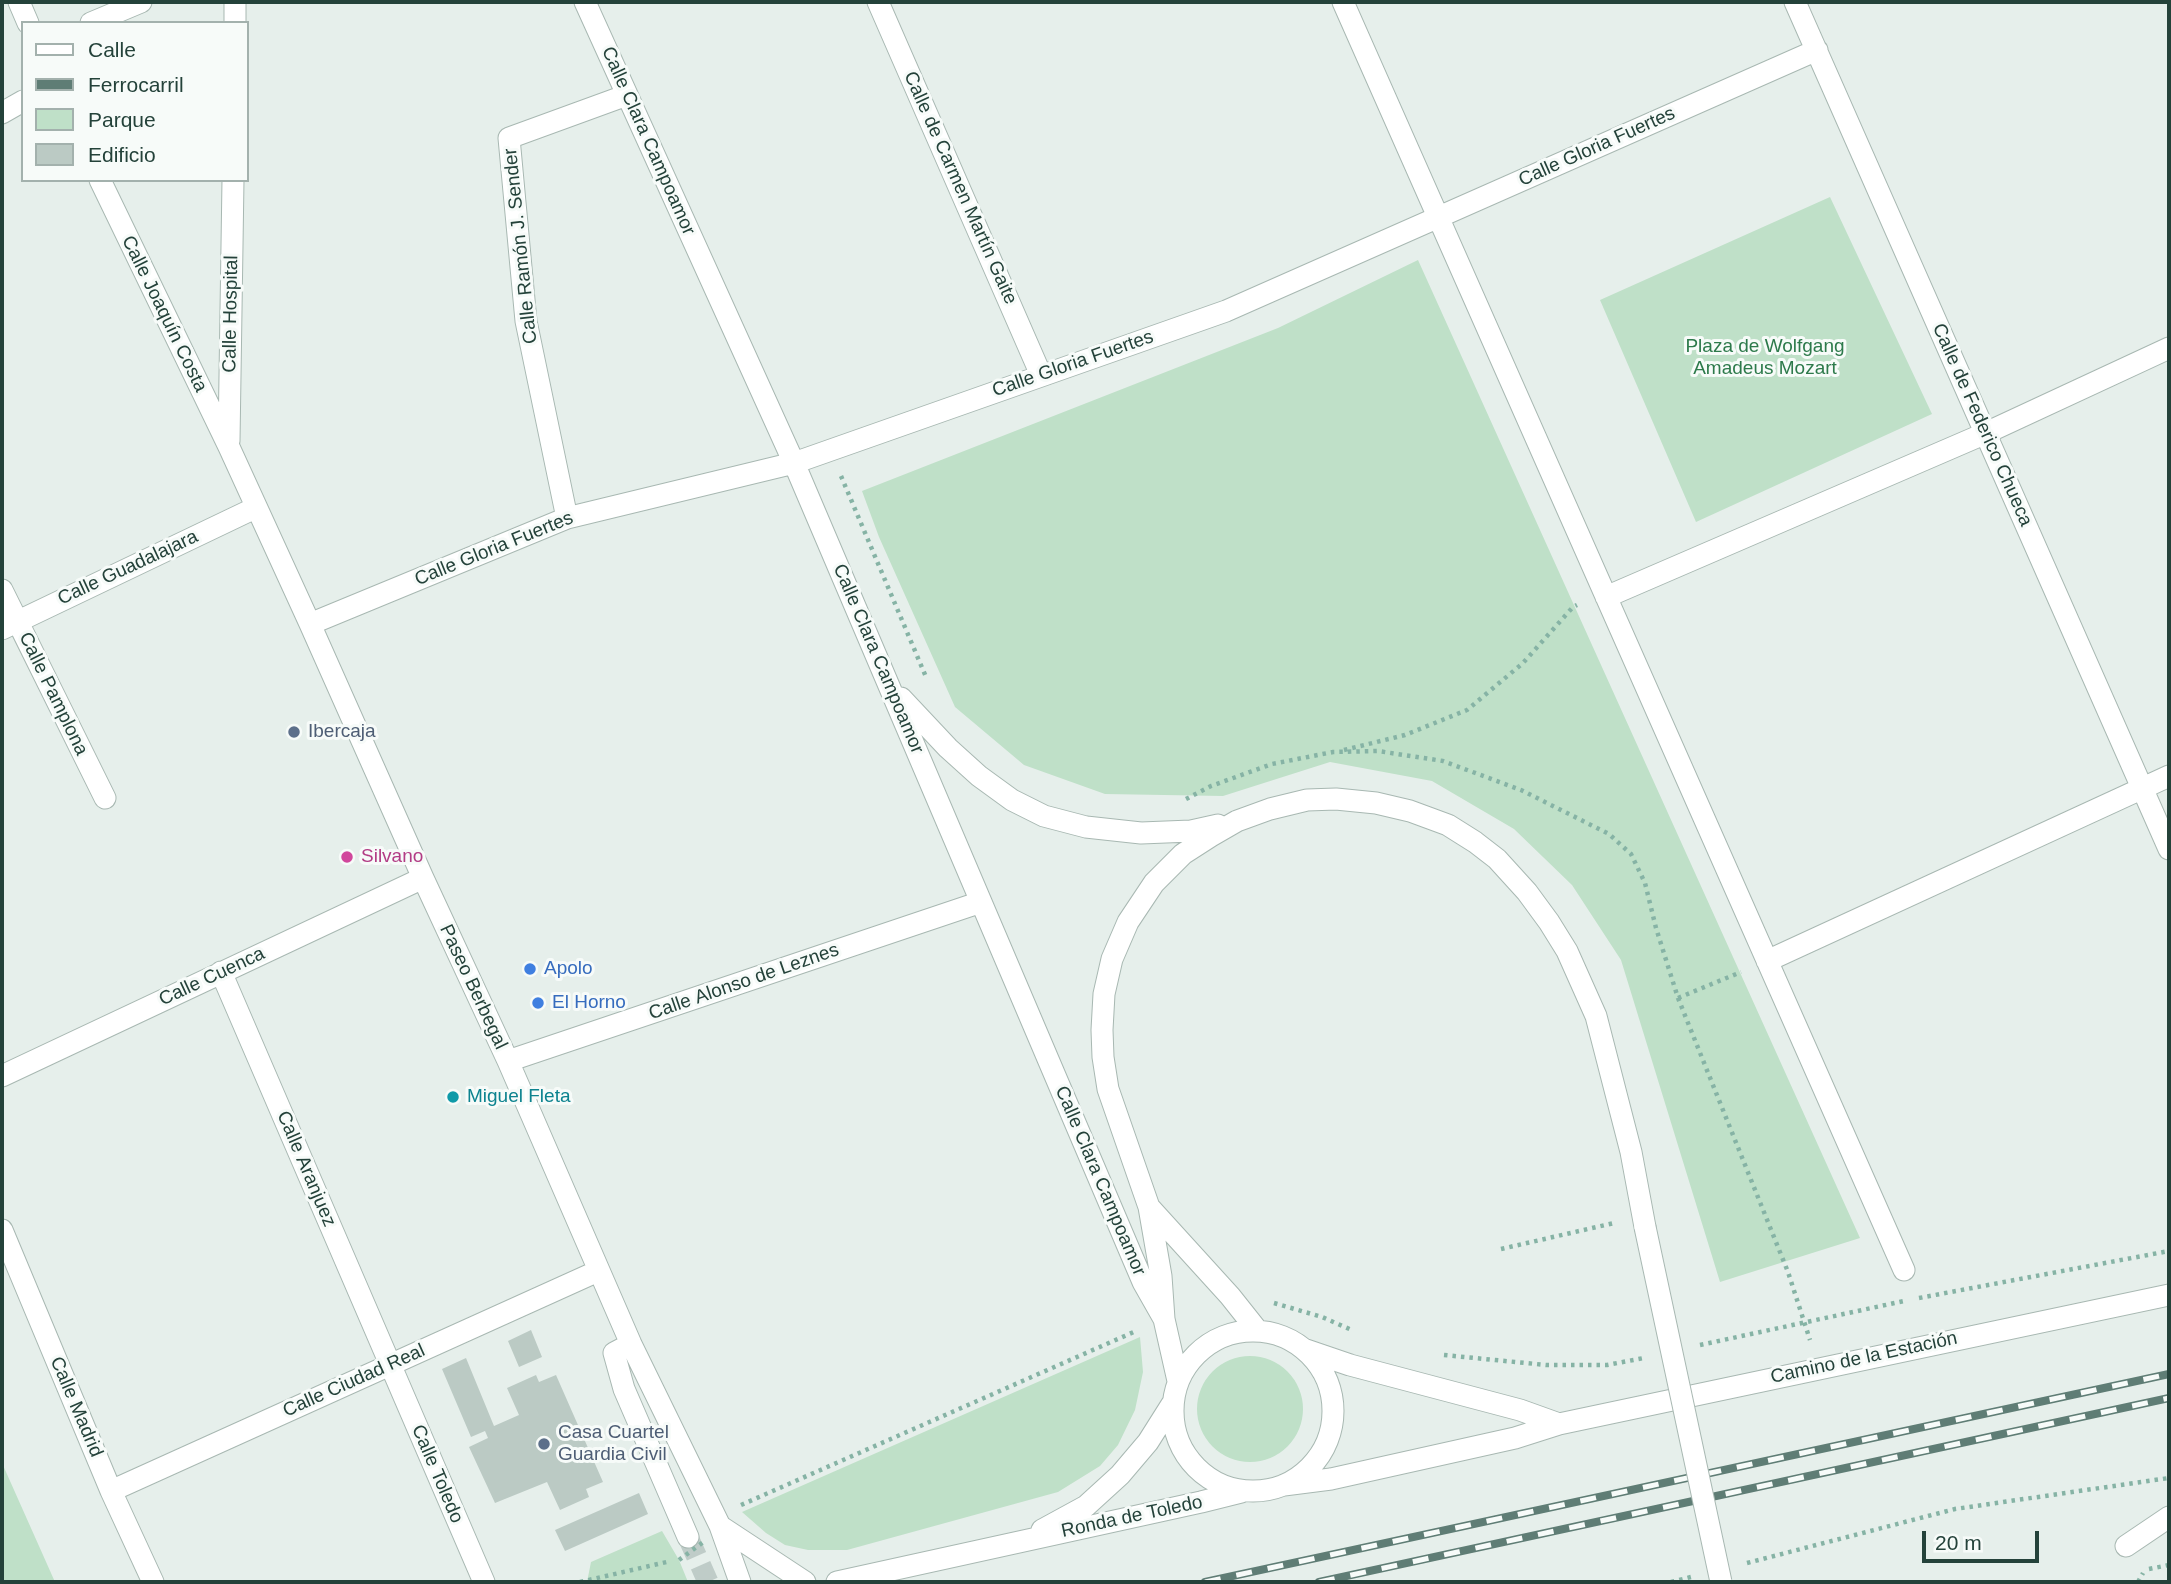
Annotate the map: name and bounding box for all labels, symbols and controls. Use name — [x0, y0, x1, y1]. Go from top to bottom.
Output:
legend — [21, 21, 248, 182]
text: Calle — [88, 38, 136, 61]
street label: Calle Clara Campoamor — [596, 43, 700, 239]
street label: Calle de Carmen Martín Gaite — [898, 68, 1022, 308]
text: Ferrocarril — [88, 73, 184, 96]
street label: Calle Gloria Fuertes — [1515, 102, 1679, 192]
text: Parque — [88, 108, 156, 131]
text: Edificio — [88, 143, 156, 166]
street label: Calle Ramón J. Sender — [499, 147, 543, 345]
street label: Calle Joaquín Costa — [116, 232, 212, 396]
street label: Calle Hospital — [219, 255, 243, 373]
street label: Calle de Federico Chueca — [1927, 320, 2037, 530]
street label: Calle Gloria Fuertes — [989, 326, 1157, 402]
park label: Plaza de Wolfgang Amadeus Mozart — [1685, 336, 1845, 380]
street label: Calle Gloria Fuertes — [411, 507, 577, 591]
street label: Calle Guadalajara — [54, 526, 202, 610]
street label: Calle Clara Campoamor — [828, 561, 928, 757]
street label: Calle Pamplona — [13, 629, 93, 759]
place label: Ibercaja — [308, 721, 376, 743]
marker: Ibercaja — [286, 724, 302, 740]
place label: Silvano — [361, 846, 423, 868]
marker: Silvano — [339, 849, 355, 865]
street label: Paseo Berbegal — [434, 921, 512, 1053]
street label: Calle Alonso de Leznes — [646, 939, 842, 1025]
street label: Calle Cuenca — [155, 943, 269, 1011]
place label: Apolo — [544, 958, 593, 980]
marker: Apolo — [522, 961, 538, 977]
place label: El Horno — [552, 992, 626, 1014]
marker: El Horno — [530, 995, 546, 1011]
street label: Calle Clara Campoamor — [1050, 1083, 1150, 1279]
place label: Miguel Fleta — [467, 1086, 570, 1108]
marker: Miguel Fleta — [445, 1089, 461, 1105]
street label: Calle Aranjuez — [271, 1108, 341, 1230]
street label: Camino de la Estación — [1769, 1327, 1959, 1389]
street label: Calle Ciudad Real — [279, 1339, 429, 1423]
street label: Calle Madrid — [45, 1353, 107, 1461]
street label: Calle Toledo — [406, 1421, 468, 1527]
place label: Casa Cuartel Guardia Civil — [558, 1422, 669, 1466]
marker: Casa Cuartel Guardia Civil — [536, 1436, 552, 1452]
street label: Ronda de Toledo — [1059, 1491, 1205, 1543]
scale bar — [1926, 1518, 2043, 1562]
text: 20 m — [1935, 1531, 1982, 1554]

